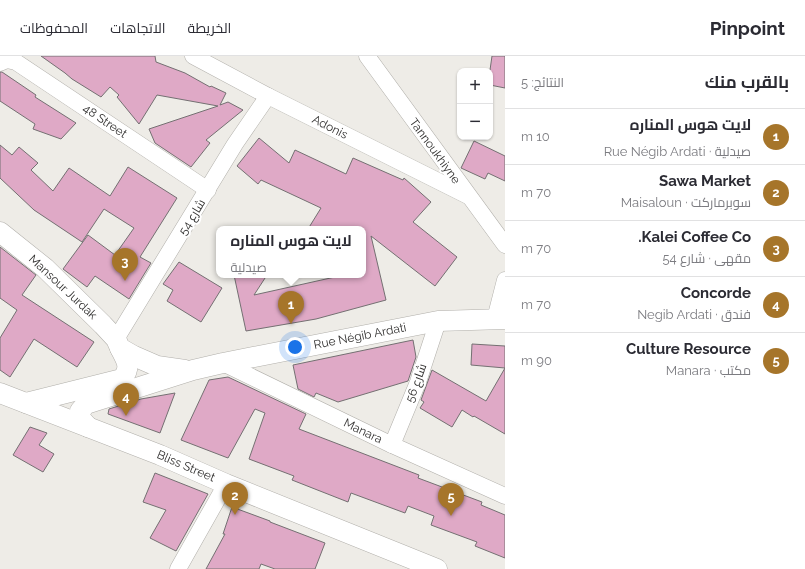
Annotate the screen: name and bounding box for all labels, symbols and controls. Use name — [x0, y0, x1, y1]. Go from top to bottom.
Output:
text: Pinpoint — [710, 17, 785, 39]
text: المحفوظات — [20, 20, 88, 36]
text: الاتجاهات — [110, 20, 166, 36]
text: الخريطة — [188, 20, 231, 36]
map controls — [457, 68, 493, 140]
button: + — [457, 68, 493, 104]
text: بالقرب منك — [705, 72, 789, 92]
text: النتائج: 5 — [521, 75, 564, 90]
street label: 48 Street — [80, 101, 130, 141]
button: − — [457, 104, 493, 140]
street label: Adonis — [310, 112, 350, 142]
street label: Tannoukhiyne — [407, 116, 463, 186]
text: لايت هوس المناره — [630, 116, 751, 134]
text: 10 m — [521, 129, 550, 144]
text: 1 — [773, 129, 779, 144]
text: صيدلية · Rue Négib Ardati — [604, 144, 751, 159]
text: Sawa Market — [659, 172, 751, 190]
text: 70 m — [521, 185, 551, 200]
text: 2 — [772, 185, 780, 200]
text: سوبرماركت · Maisaloun — [621, 195, 751, 210]
street label: شارع 54 — [176, 196, 209, 238]
popup — [216, 226, 366, 278]
text: Kalei Coffee Co. — [638, 228, 751, 246]
text: لايت هوس المناره — [230, 232, 352, 250]
text: 70 m — [521, 241, 551, 256]
text: 3 — [772, 241, 780, 256]
pin: 3 — [112, 248, 138, 281]
text: مقهى · شارع 54 — [663, 251, 751, 266]
street label: Mansour Jurdak — [26, 252, 100, 323]
text: صيدلية — [230, 260, 267, 275]
text: Concorde — [681, 284, 751, 302]
pin: 1 — [278, 291, 304, 324]
text: 70 m — [521, 297, 551, 312]
text: 4 — [772, 297, 780, 312]
text: فندق · Negib Ardati — [637, 307, 751, 322]
street label: Rue Négib Ardati — [312, 320, 408, 352]
your location — [285, 337, 305, 357]
text: Culture Resource — [626, 340, 751, 358]
text: 90 m — [521, 353, 552, 368]
text: 5 — [772, 353, 780, 368]
street label: شارع 56 — [403, 362, 430, 405]
text: مكتب · Manara — [666, 363, 751, 378]
pin: 4 — [113, 383, 139, 416]
street label: Manara — [341, 416, 385, 446]
street label: Bliss Street — [155, 447, 217, 485]
pin: 2 — [222, 482, 248, 515]
pin: 5 — [438, 483, 464, 516]

